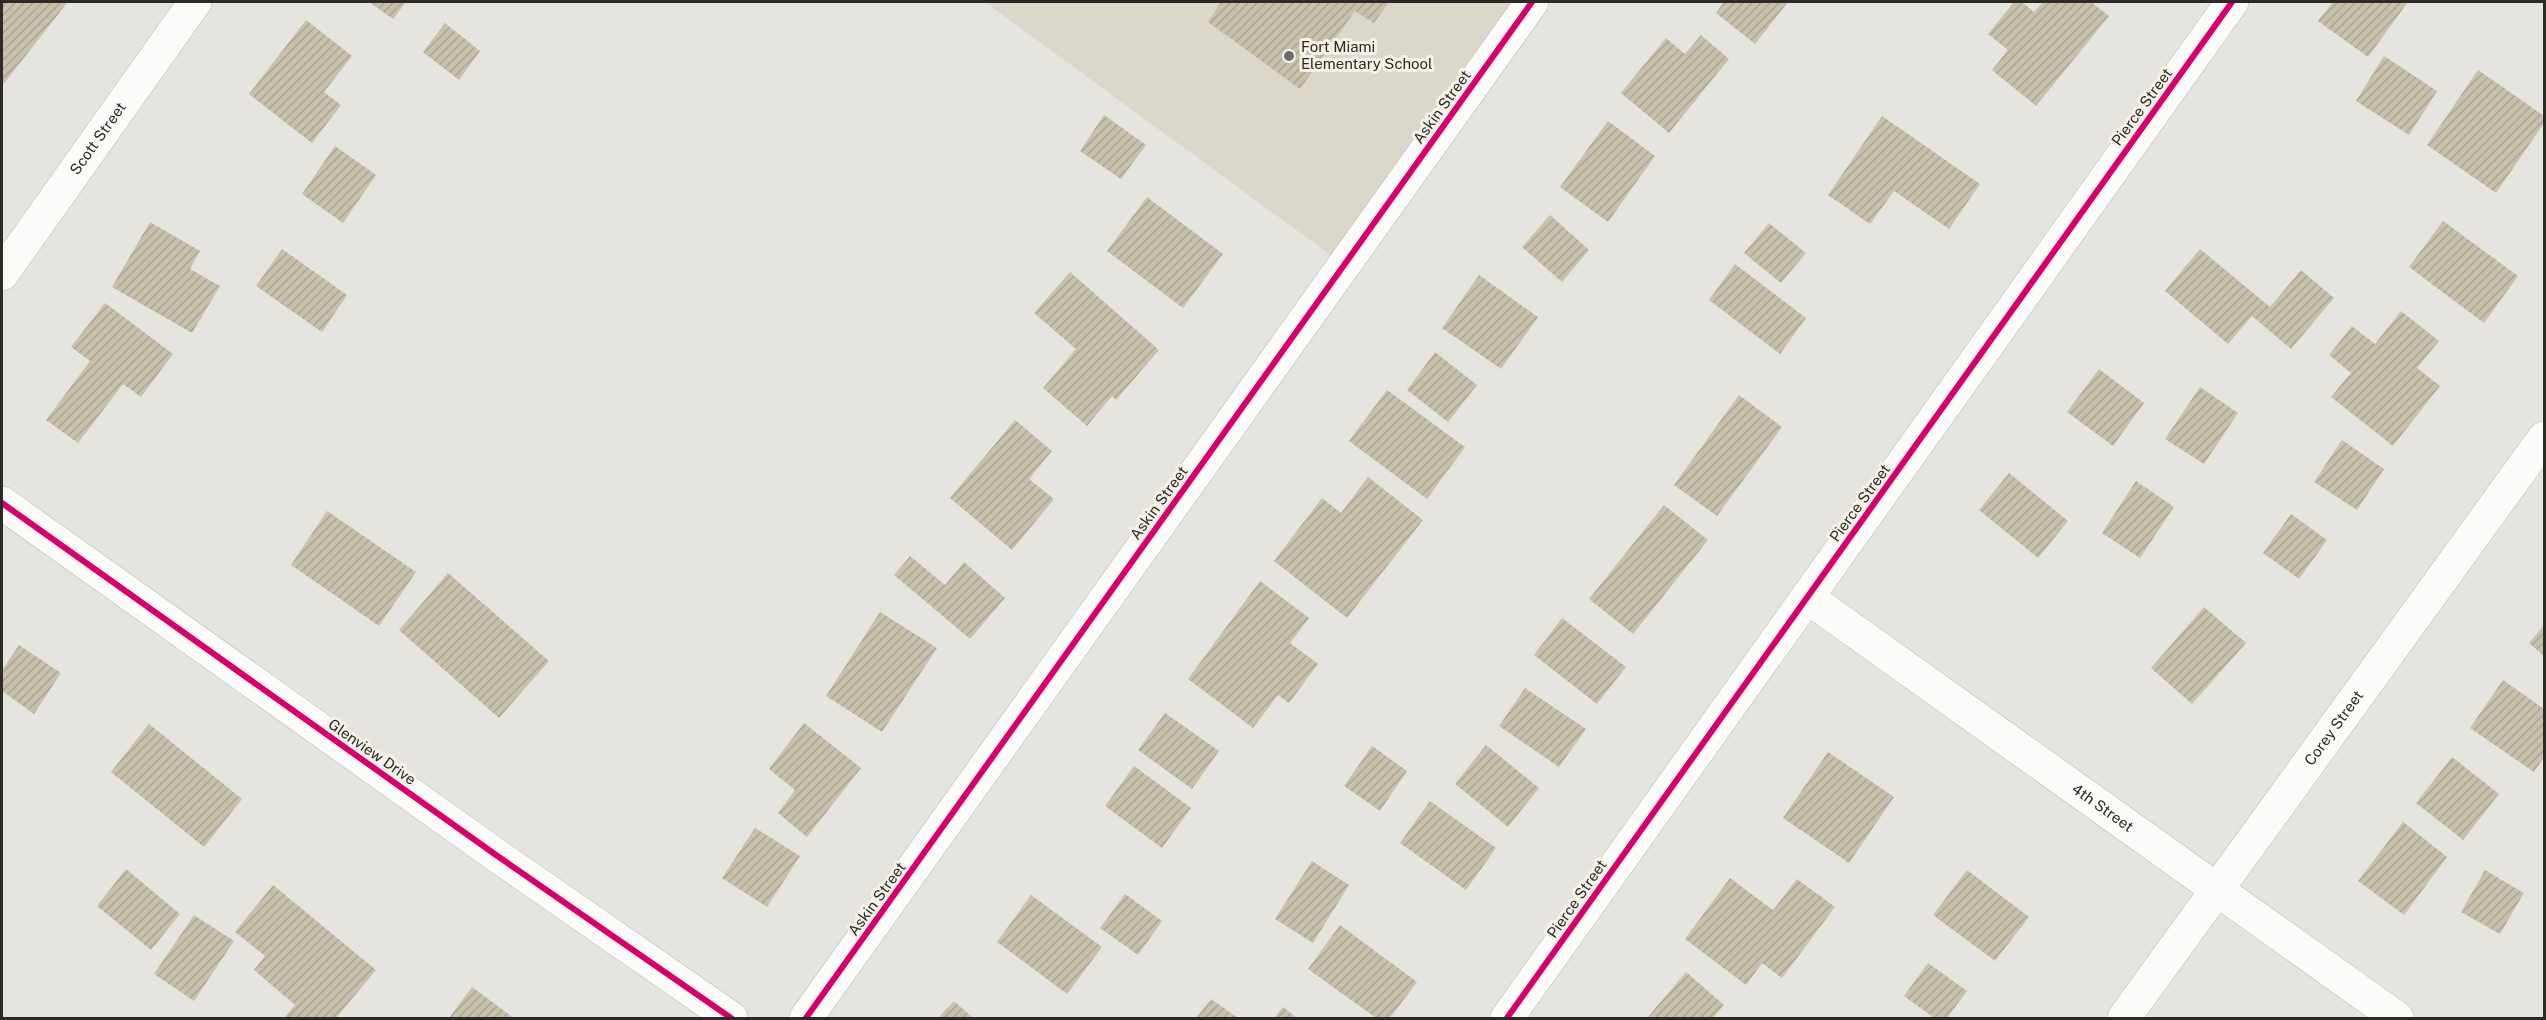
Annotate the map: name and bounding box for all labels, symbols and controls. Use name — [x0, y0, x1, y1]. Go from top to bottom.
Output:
place label: Fort Miami Elementary School — [1301, 38, 1433, 72]
marker: Fort Miami Elementary School — [1282, 49, 1296, 63]
street label: Pierce Street — [2108, 65, 2175, 149]
street label: Askin Street — [1409, 67, 1474, 147]
street label: Scott Street — [66, 99, 129, 178]
street label: Pierce Street — [1826, 461, 1893, 545]
street label: Askin Street — [1126, 463, 1191, 543]
street label: Corey Street — [2301, 687, 2366, 769]
street label: Glenview Drive — [325, 715, 419, 788]
street label: 4th Street — [2069, 780, 2137, 835]
street label: Pierce Street — [1543, 856, 1610, 941]
street label: Askin Street — [844, 859, 909, 939]

